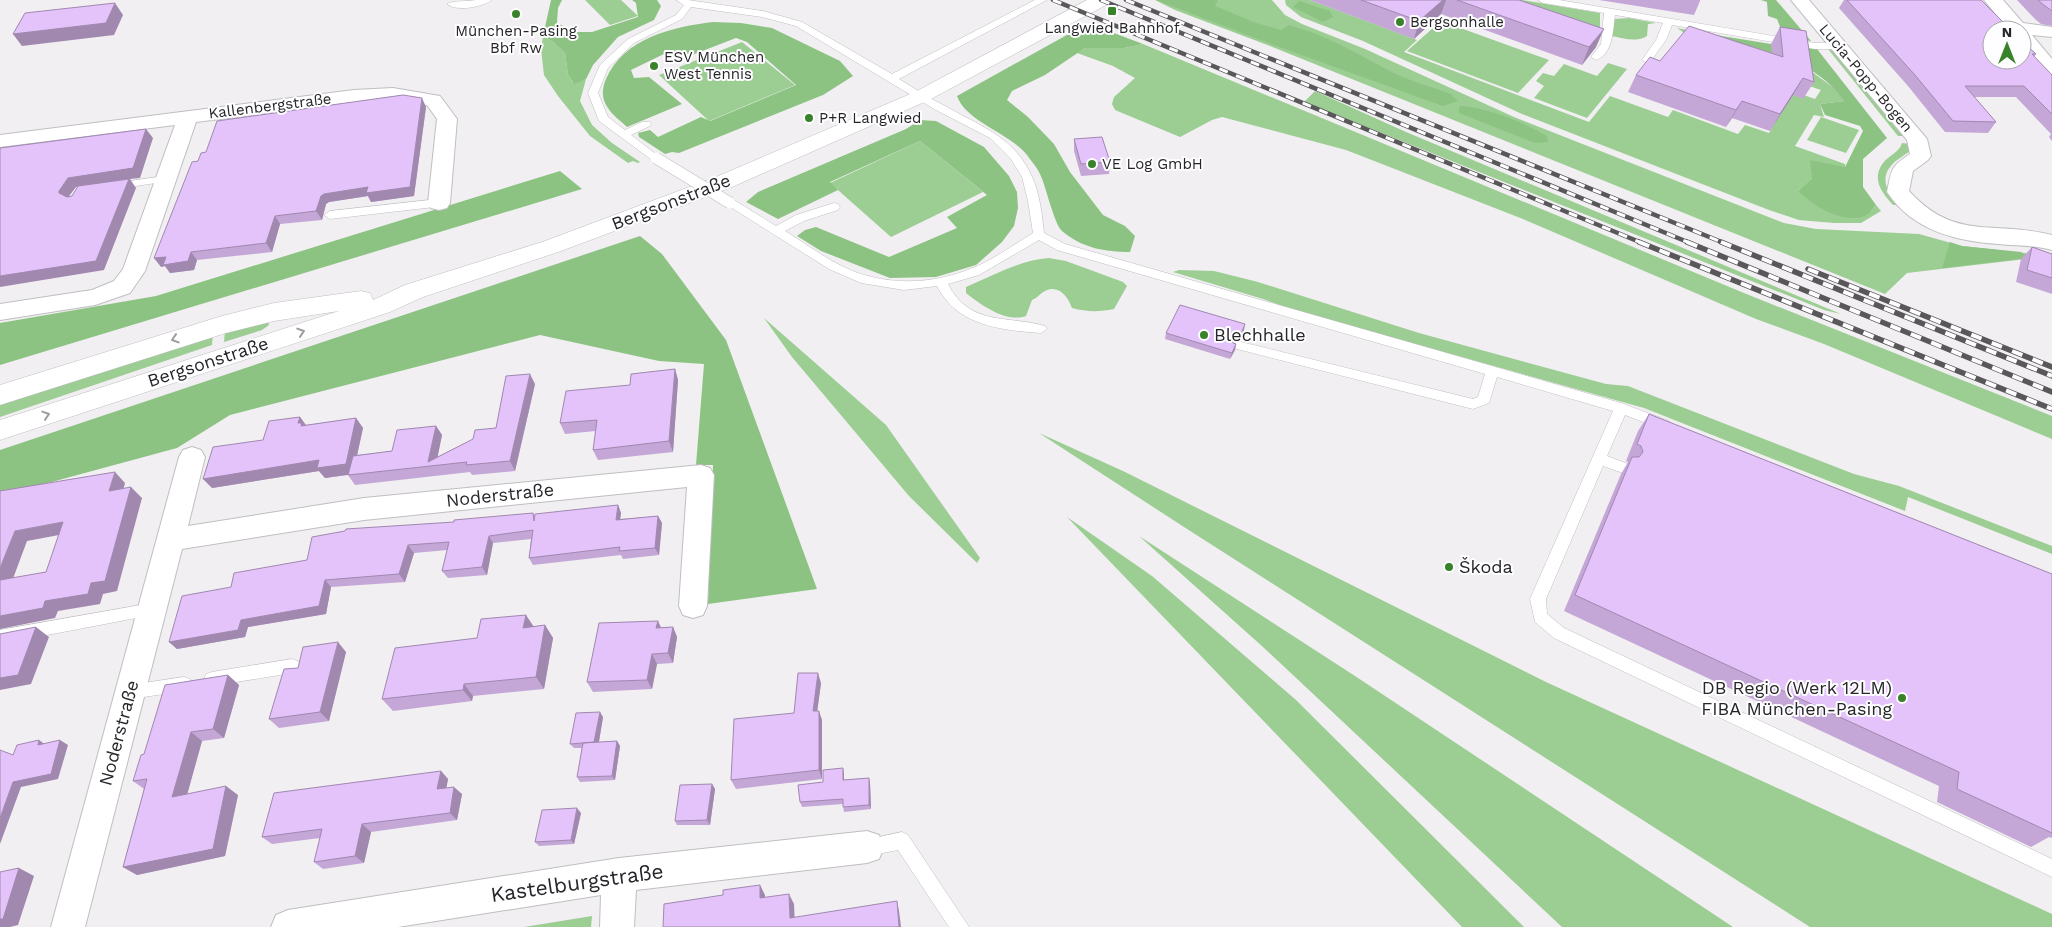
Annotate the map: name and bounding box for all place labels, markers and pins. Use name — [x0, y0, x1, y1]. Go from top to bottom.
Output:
marker: Langwied Bahnhof — [1106, 5, 1118, 17]
marker: München-Pasing Bbf Rw — [510, 8, 522, 20]
place label: Bergsonhalle — [1410, 13, 1504, 31]
marker: Bergsonhalle — [1394, 16, 1406, 28]
place label: Langwied Bahnhof — [1044, 19, 1180, 37]
place label: München-Pasing Bbf Rw — [455, 22, 577, 57]
place label: ESV München West Tennis — [664, 48, 764, 83]
marker: ESV München West Tennis — [648, 60, 660, 72]
place label: P+R Langwied — [819, 109, 921, 127]
marker: P+R Langwied — [803, 112, 815, 124]
place label: VE Log GmbH — [1102, 155, 1203, 173]
marker: VE Log GmbH — [1086, 158, 1098, 170]
place label: Blechhalle — [1214, 324, 1306, 345]
marker: Blechhalle — [1198, 329, 1210, 341]
place label: Škoda — [1459, 556, 1513, 577]
marker: Škoda — [1443, 561, 1455, 573]
place label: DB Regio (Werk 12LM) FIBA München-Pasing — [1701, 677, 1892, 719]
marker: DB Regio (Werk 12LM) FIBA München-Pasing — [1896, 692, 1908, 704]

